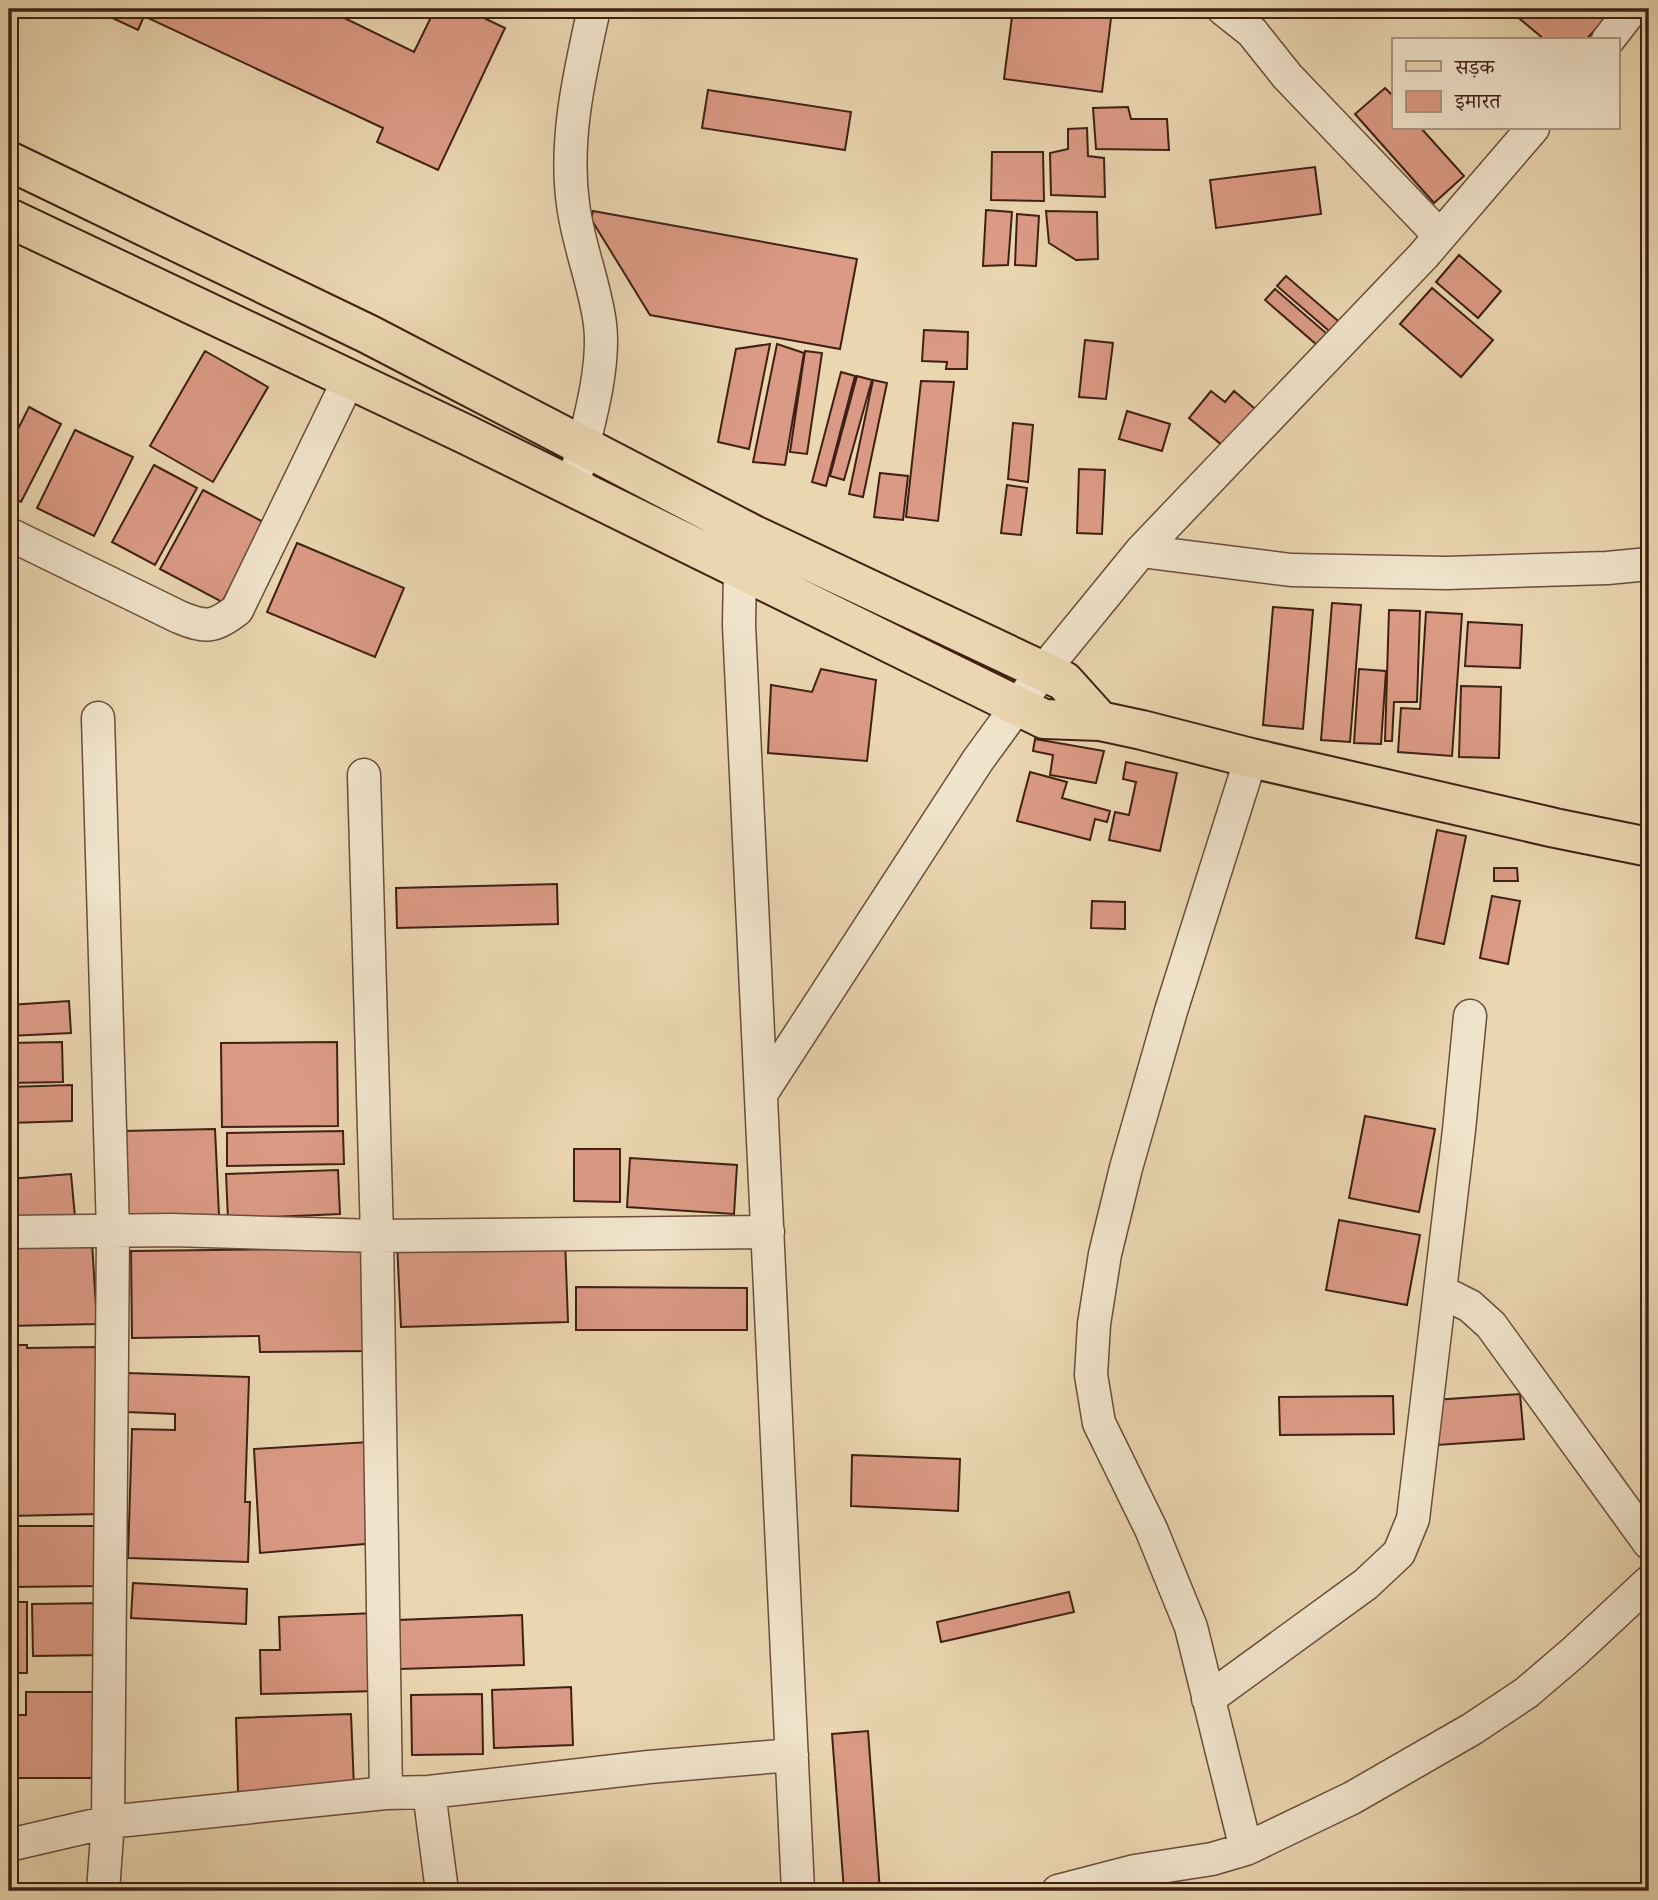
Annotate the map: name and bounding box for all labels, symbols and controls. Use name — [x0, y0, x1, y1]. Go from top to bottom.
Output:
legend — [1392, 38, 1620, 130]
text: सड़क — [1454, 54, 1495, 79]
text: इमारत — [1454, 88, 1502, 113]

